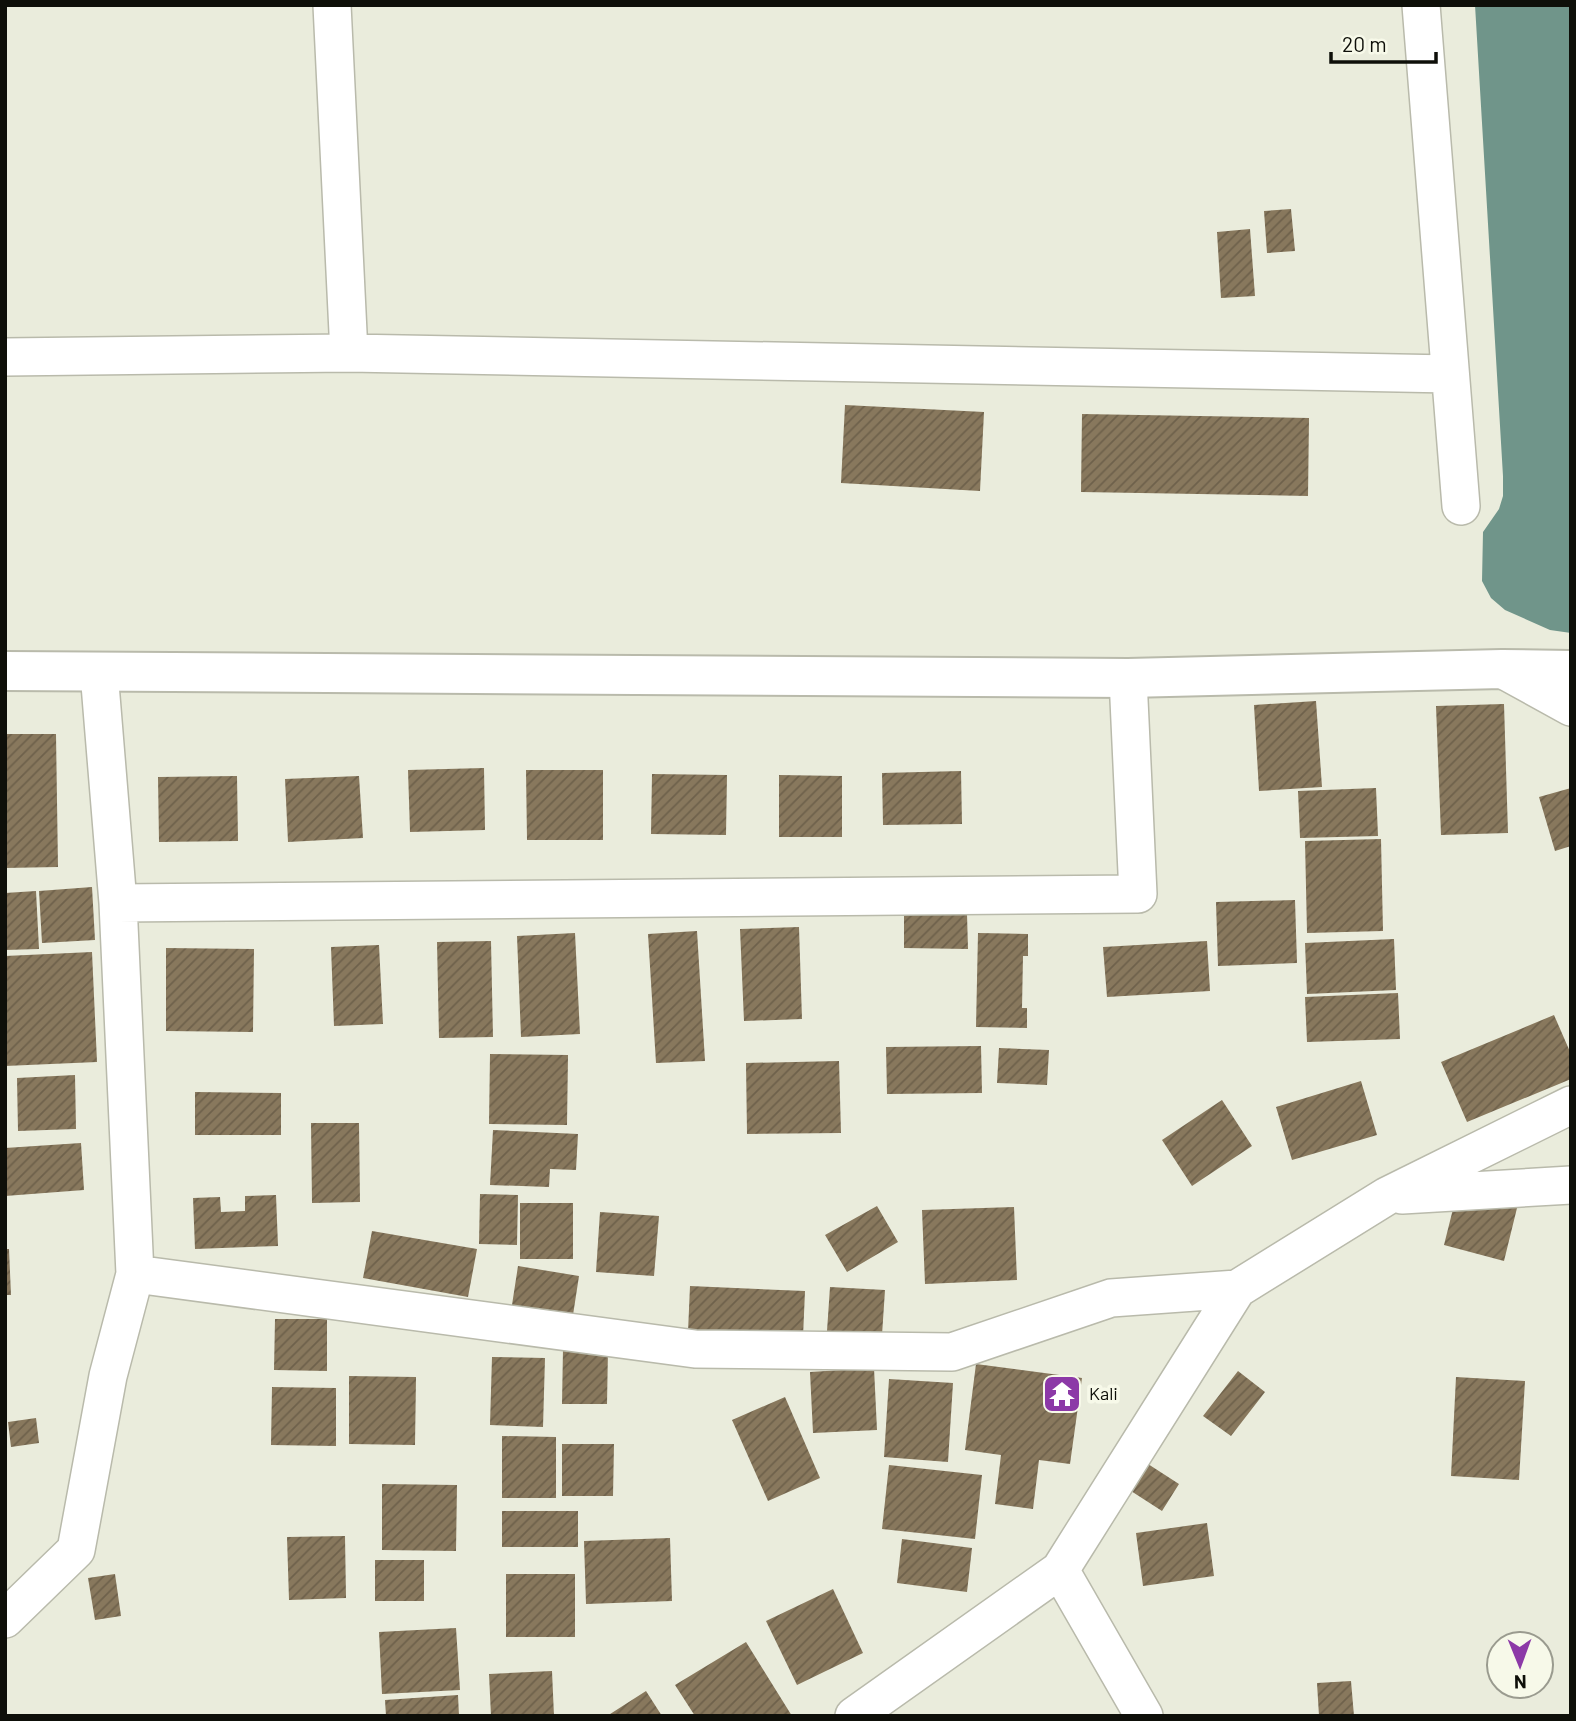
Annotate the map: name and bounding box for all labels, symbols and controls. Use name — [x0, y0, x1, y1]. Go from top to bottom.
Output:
scale bar — [1331, 21, 1436, 65]
text: 20 m — [1342, 31, 1387, 56]
temple icon: Kali — [1041, 1373, 1083, 1415]
place label: Kali — [1089, 1382, 1118, 1404]
north arrow — [1485, 1630, 1555, 1700]
text: N — [1514, 1671, 1527, 1694]

